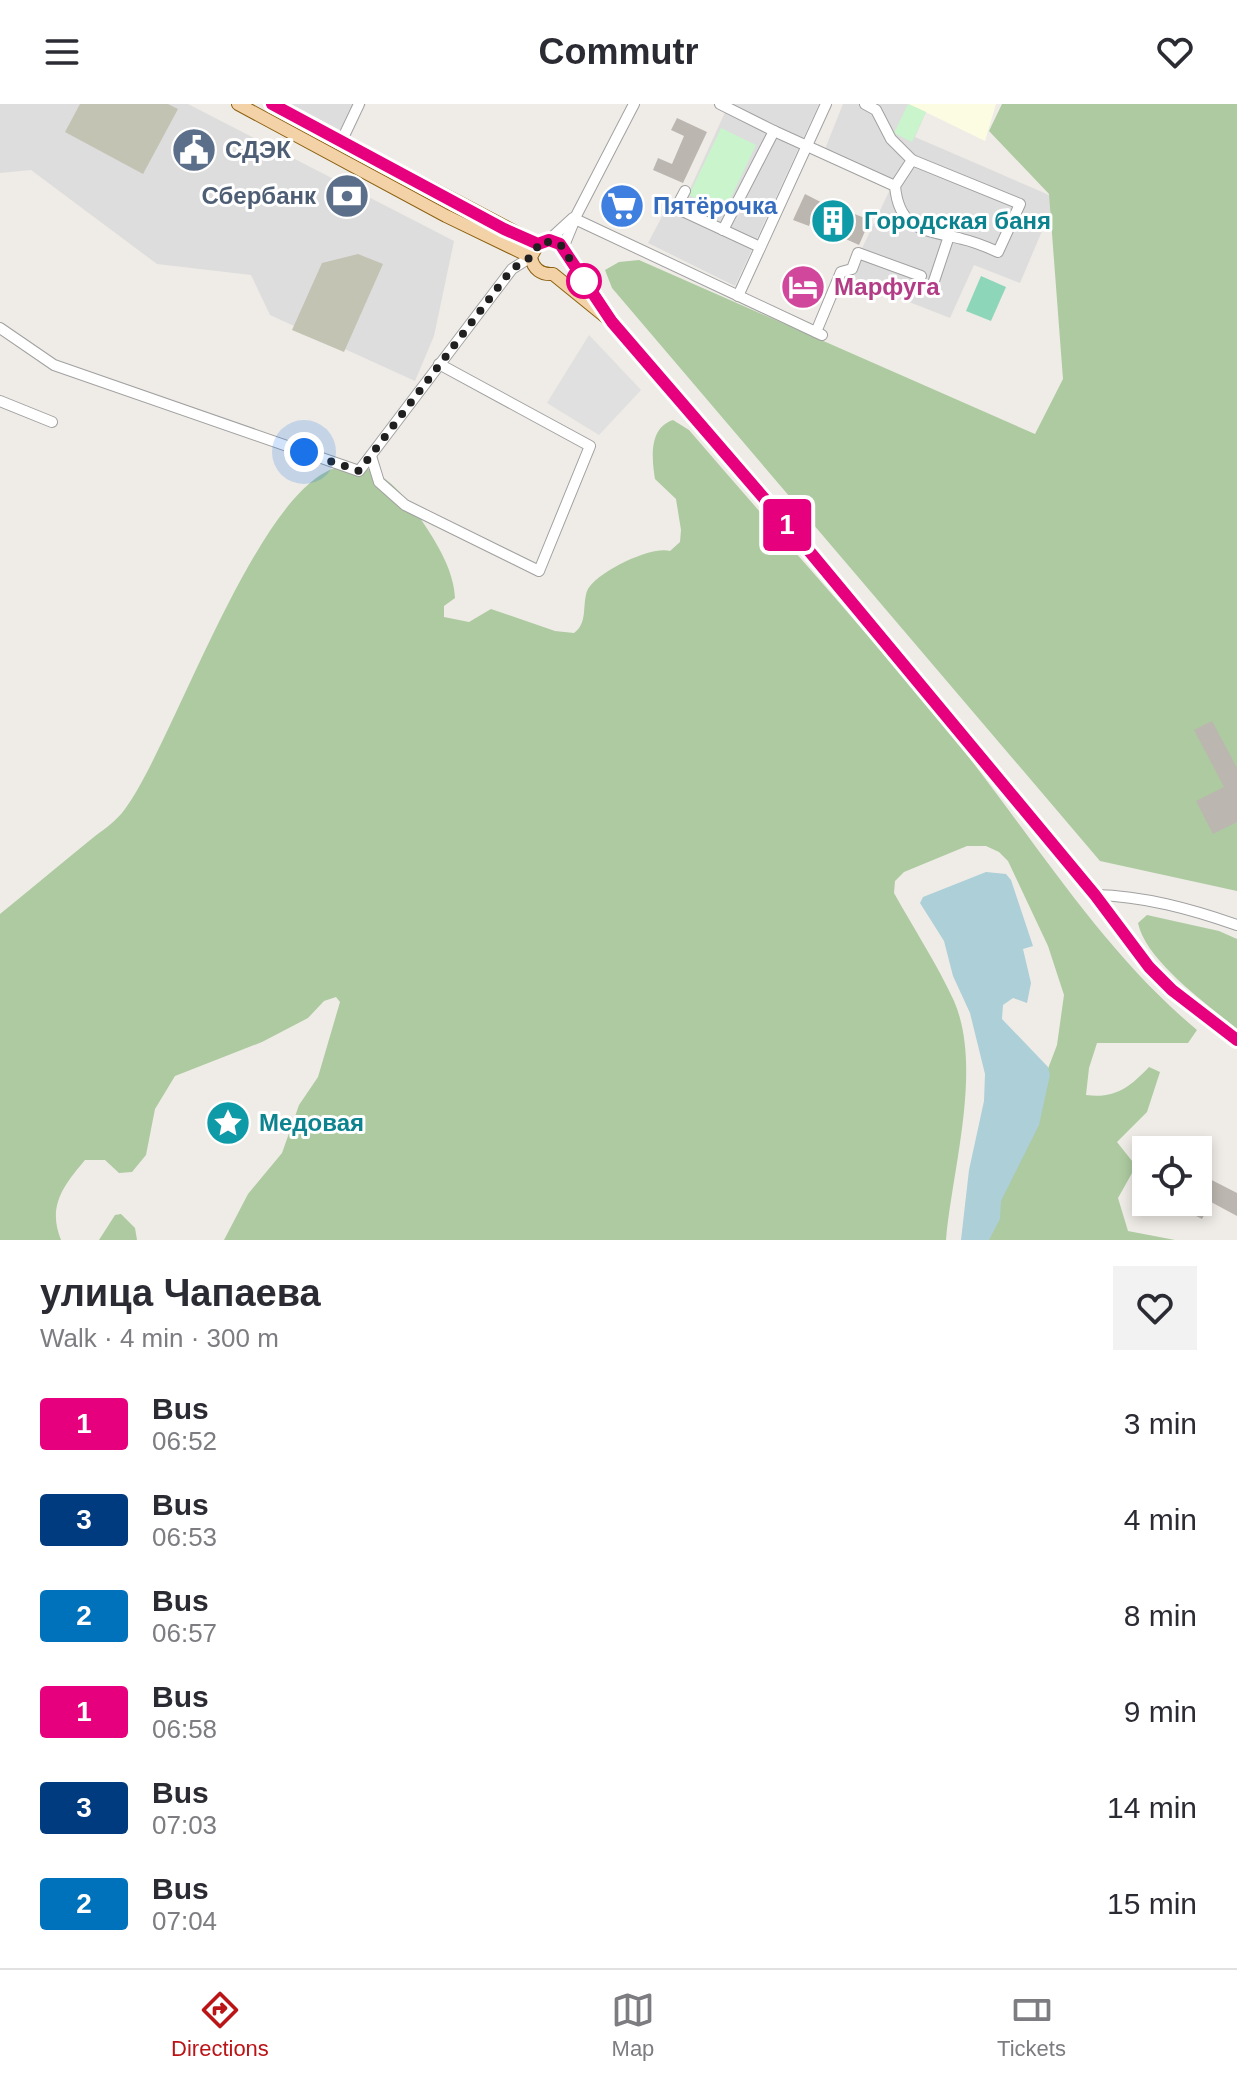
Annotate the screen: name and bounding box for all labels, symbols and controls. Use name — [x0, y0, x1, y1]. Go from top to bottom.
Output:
icon: menu — [40, 30, 84, 74]
icon: heart — [1153, 30, 1197, 74]
text: Commutr — [539, 31, 699, 72]
public building icon: СДЭК — [170, 126, 218, 174]
place label: СДЭК — [225, 136, 291, 163]
bank icon: Сбербанк — [323, 172, 371, 220]
place label: Сбербанк — [201, 182, 317, 209]
supermarket icon: Пятёрочка — [598, 182, 646, 230]
place label: Пятёрочка — [653, 192, 778, 219]
building icon: Городская баня — [809, 197, 857, 245]
place label: Городская баня — [864, 207, 1051, 234]
hotel icon: Марфуга — [779, 263, 827, 311]
unlabelled marker — [567, 264, 601, 298]
place label: Марфуга — [834, 273, 940, 300]
your location — [284, 432, 324, 472]
line badge: 1 — [761, 499, 813, 551]
text: 1 — [779, 509, 795, 540]
place icon: Медовая — [204, 1099, 252, 1147]
place label: Медовая — [259, 1109, 364, 1136]
map controls — [1132, 1136, 1212, 1216]
button: locate — [1132, 1136, 1212, 1216]
button: heart — [1113, 1266, 1197, 1350]
text: улица Чапаева — [40, 1272, 321, 1314]
text: Walk · 4 min · 300 m — [40, 1323, 279, 1353]
text: Bus — [152, 1392, 209, 1425]
text: 3 min — [1124, 1407, 1197, 1440]
text: 1 — [76, 1408, 92, 1439]
text: 06:52 — [152, 1426, 217, 1456]
text: Bus — [152, 1488, 209, 1521]
text: 4 min — [1124, 1503, 1197, 1536]
text: 3 — [76, 1504, 92, 1535]
text: 06:53 — [152, 1522, 217, 1552]
text: Bus — [152, 1584, 209, 1617]
text: 8 min — [1124, 1599, 1197, 1632]
text: 2 — [76, 1600, 92, 1631]
text: 06:57 — [152, 1618, 217, 1648]
text: Bus — [152, 1680, 209, 1713]
text: 9 min — [1124, 1695, 1197, 1728]
text: 1 — [76, 1696, 92, 1727]
text: 06:58 — [152, 1714, 217, 1744]
text: Bus — [152, 1776, 209, 1809]
text: 14 min — [1107, 1791, 1197, 1824]
text: 3 — [76, 1792, 92, 1823]
text: 07:03 — [152, 1810, 217, 1840]
text: Bus — [152, 1872, 209, 1905]
text: 15 min — [1107, 1887, 1197, 1920]
text: 2 — [76, 1888, 92, 1919]
text: 07:04 — [152, 1906, 217, 1936]
tab: Directions — [171, 1988, 269, 2062]
tab: Map — [611, 1988, 655, 2062]
tab: Tickets — [997, 1988, 1066, 2062]

